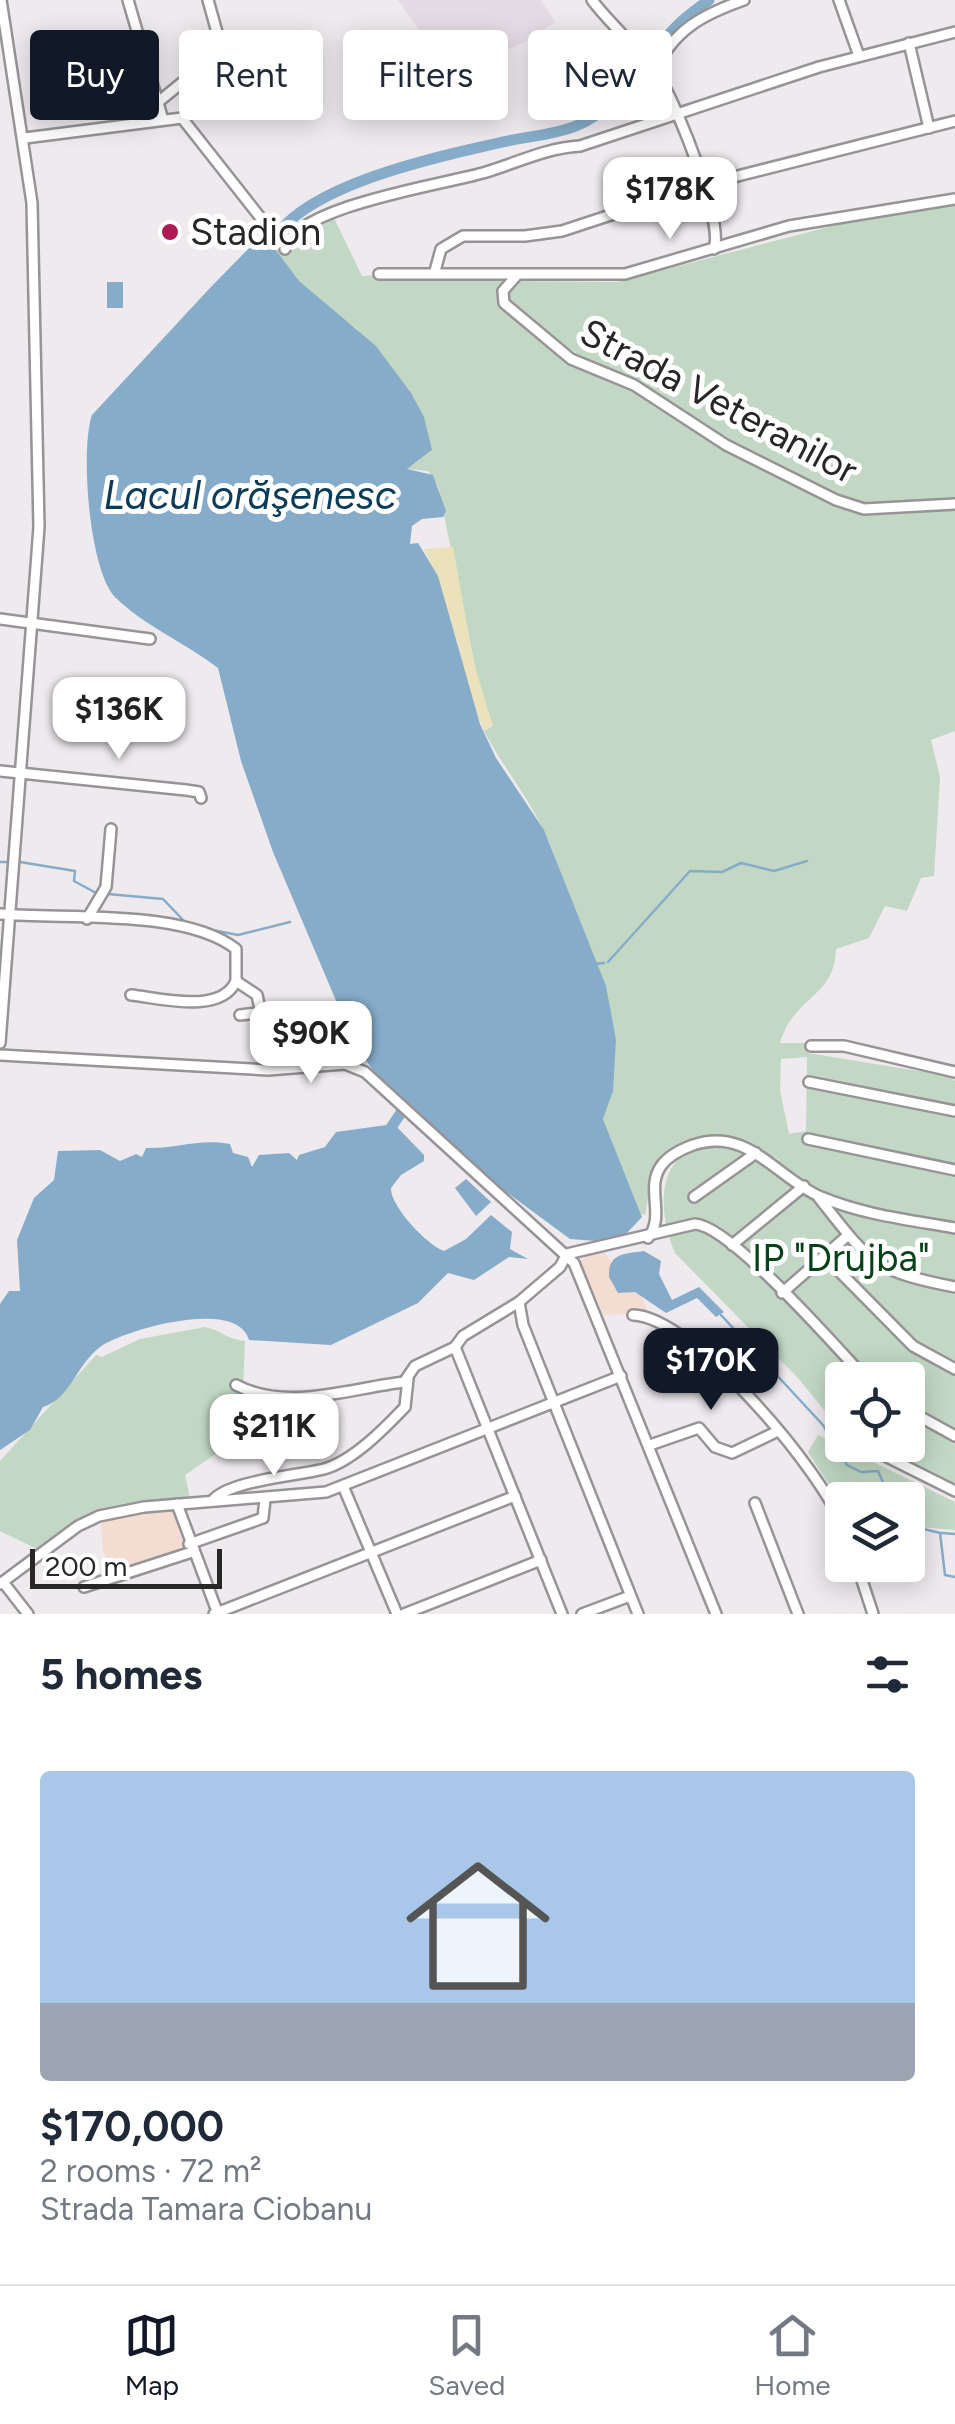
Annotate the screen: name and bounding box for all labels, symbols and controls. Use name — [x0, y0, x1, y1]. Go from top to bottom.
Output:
chip: Buy — [30, 30, 159, 120]
chip: Rent — [179, 30, 323, 120]
chip: Filters — [343, 30, 508, 120]
chip: New — [528, 30, 672, 120]
pin: $178K — [600, 157, 740, 242]
text: $178K — [625, 170, 715, 208]
place label: Stadion — [190, 209, 321, 255]
marker: Stadion — [159, 221, 181, 243]
street label: Strada Veteranilor — [573, 309, 865, 493]
water label: Lacul orăşenesc — [104, 471, 397, 519]
pin: $136K — [49, 677, 189, 762]
text: $136K — [75, 690, 163, 728]
pin: $90K — [252, 1001, 370, 1086]
text: $90K — [272, 1014, 350, 1052]
park label: IP "Drujba" — [752, 1235, 930, 1281]
pin: $170K — [641, 1328, 781, 1413]
text: $170K — [665, 1341, 757, 1379]
map controls — [825, 1362, 925, 1582]
button: locate — [825, 1362, 925, 1462]
pin: $211K — [204, 1394, 344, 1479]
text: $211K — [232, 1407, 316, 1445]
button: layers — [825, 1482, 925, 1582]
scale bar — [30, 1544, 222, 1588]
text: 200 m — [45, 1549, 127, 1583]
icon: filters — [860, 1647, 915, 1702]
text: 5 homes — [40, 1649, 202, 1700]
icon: home — [388, 1836, 568, 2016]
text: $170,000 — [40, 2101, 224, 2152]
text: 2 rooms · 72 m² — [40, 2152, 262, 2190]
text: Strada Tamara Ciobanu — [40, 2190, 372, 2228]
tab: Map — [124, 2308, 179, 2402]
tab: Saved — [428, 2308, 505, 2402]
tab: Home — [754, 2308, 831, 2402]

